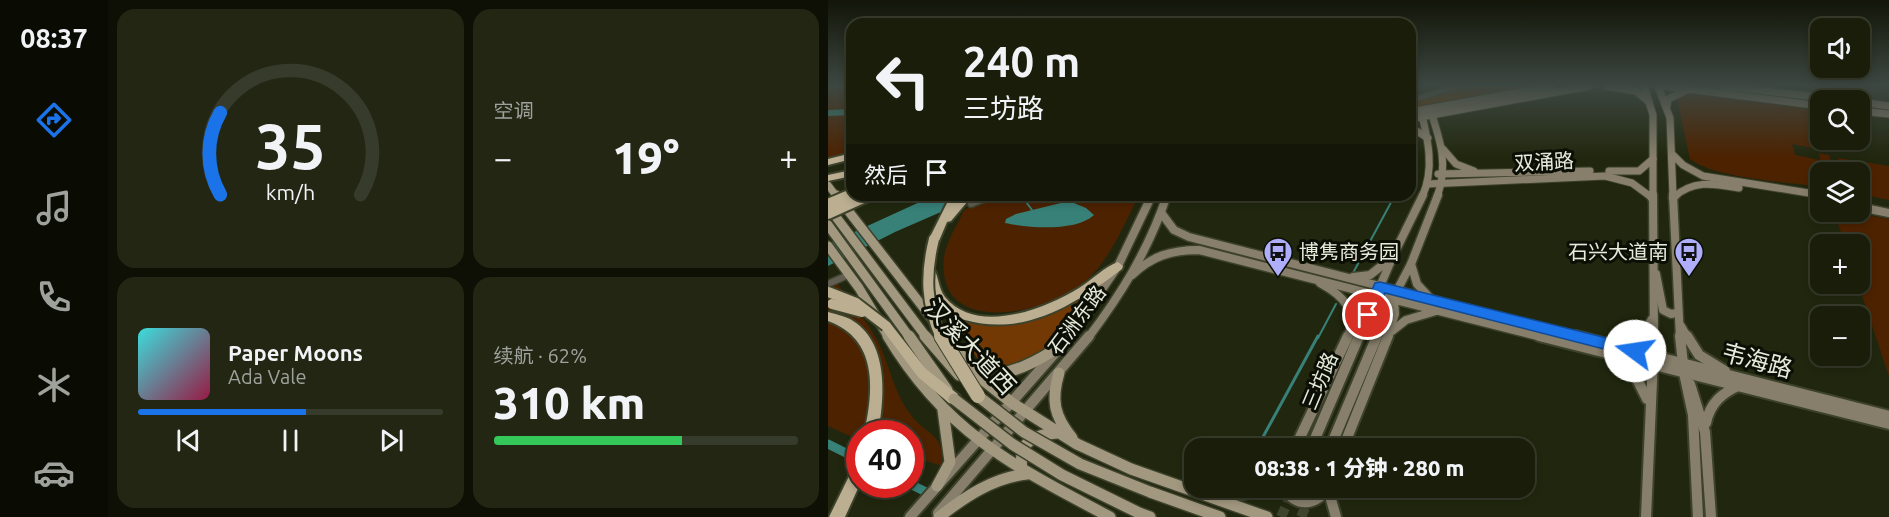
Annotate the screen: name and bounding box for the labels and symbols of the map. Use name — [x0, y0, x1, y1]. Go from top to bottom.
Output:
street label: 双涌路 — [1513, 148, 1575, 175]
bus stop icon: 博隽商务园 — [1262, 236, 1294, 278]
bus stop icon: 石兴大道南 — [1673, 236, 1705, 278]
place label: 博隽商务园 — [1299, 240, 1399, 263]
place label: 石兴大道南 — [1568, 240, 1668, 263]
street label: 石洲东路 — [1043, 281, 1110, 359]
pin — [1342, 289, 1393, 340]
street label: 汉溪大道西 — [920, 294, 1021, 400]
position arrow — [1603, 319, 1667, 383]
street label: 韦海路 — [1719, 338, 1795, 383]
street label: 三坊路 — [1297, 349, 1342, 413]
speed limit sign: 40 — [846, 420, 924, 498]

